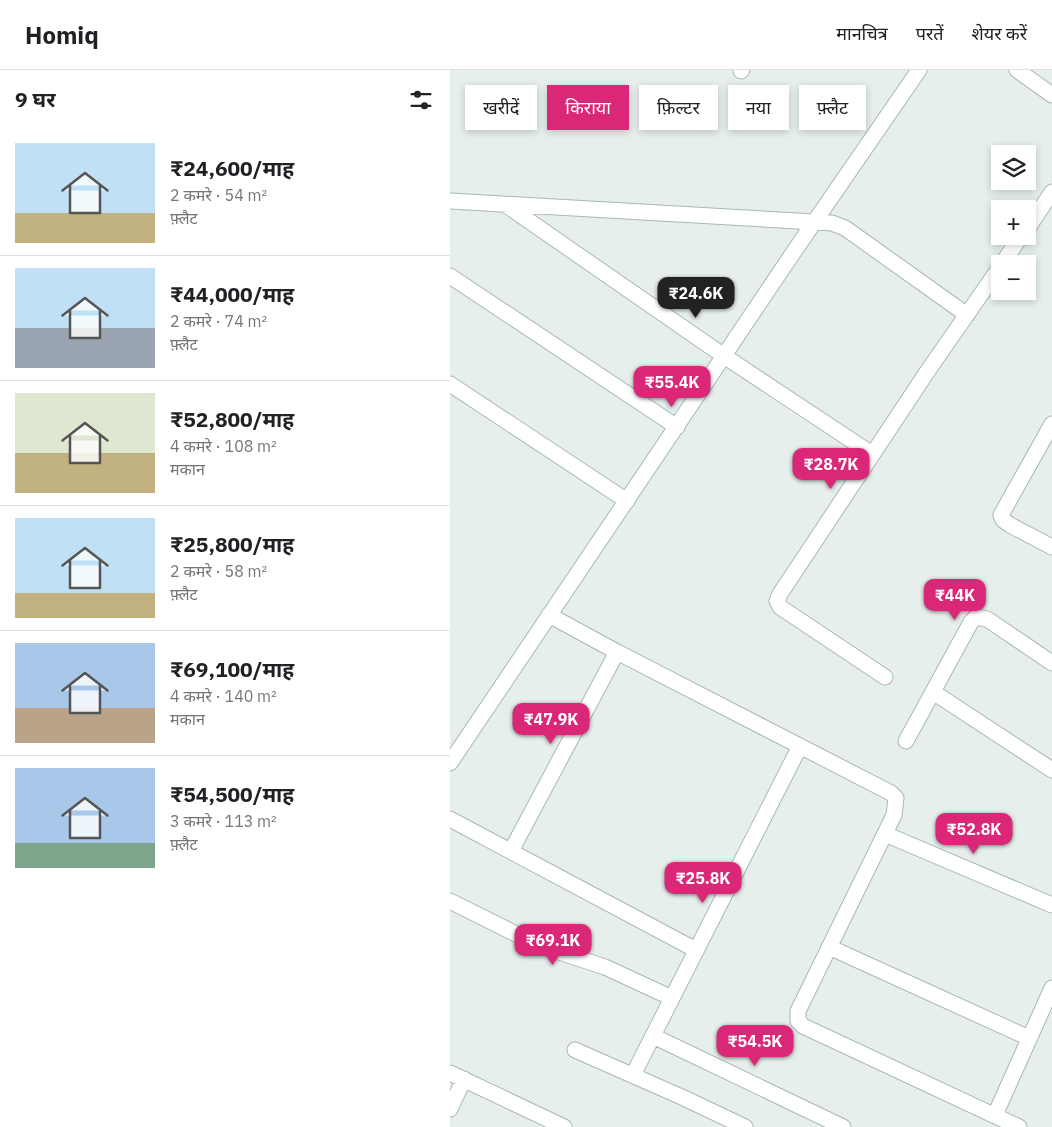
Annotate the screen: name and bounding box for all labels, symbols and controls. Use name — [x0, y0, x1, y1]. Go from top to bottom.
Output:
text: Homiq — [25, 19, 99, 51]
text: मानचित्र — [836, 22, 888, 45]
text: परतें — [916, 22, 944, 45]
text: शेयर करें — [972, 22, 1027, 45]
text: 9 घर — [15, 85, 55, 113]
chip: खरीदें — [465, 85, 537, 130]
chip: किराया — [547, 85, 629, 130]
chip: फ़िल्टर — [639, 85, 718, 130]
chip: नया — [728, 85, 789, 130]
chip: फ़्लैट — [799, 85, 866, 130]
icon: filters — [407, 86, 435, 114]
map controls — [991, 145, 1036, 300]
button: layers — [991, 145, 1036, 190]
text: ₹24,600/माह — [170, 154, 294, 182]
icon: home — [55, 163, 115, 223]
text: 2 कमरे · 54 m² — [170, 185, 267, 205]
button: + — [991, 200, 1036, 245]
text: फ़्लैट — [170, 208, 198, 228]
button: − — [991, 255, 1036, 300]
pin: ₹24.6K — [655, 276, 737, 319]
text: ₹44,000/माह — [170, 280, 294, 308]
text: ₹24.6K — [669, 283, 723, 303]
icon: home — [55, 288, 115, 348]
text: 2 कमरे · 74 m² — [170, 311, 267, 331]
text: फ़्लैट — [170, 334, 198, 354]
pin: ₹55.4K — [631, 366, 713, 408]
text: ₹55.4K — [645, 372, 699, 392]
text: ₹52,800/माह — [170, 405, 294, 433]
icon: home — [55, 413, 115, 473]
text: 4 कमरे · 108 m² — [170, 436, 277, 456]
pin: ₹28.7K — [790, 448, 872, 490]
text: ₹28.7K — [804, 454, 858, 474]
text: मकान — [170, 459, 205, 479]
text: ₹25,800/माह — [170, 530, 294, 558]
icon: home — [55, 538, 115, 598]
text: 2 कमरे · 58 m² — [170, 561, 267, 581]
pin: ₹44K — [925, 578, 985, 621]
text: फ़्लैट — [170, 584, 198, 604]
text: ₹44K — [935, 585, 975, 605]
text: ₹69,100/माह — [170, 655, 294, 683]
icon: home — [55, 663, 115, 723]
text: 4 कमरे · 140 m² — [170, 686, 277, 706]
pin: ₹47.9K — [510, 702, 592, 745]
text: मकान — [170, 709, 205, 729]
text: ₹47.9K — [524, 709, 578, 729]
text: ₹54,500/माह — [170, 780, 294, 808]
icon: home — [55, 788, 115, 848]
text: 3 कमरे · 113 m² — [170, 811, 277, 831]
pin: ₹52.8K — [933, 812, 1015, 855]
text: ₹52.8K — [947, 819, 1001, 839]
text: फ़्लैट — [170, 834, 198, 854]
pin: ₹25.8K — [662, 862, 744, 904]
text: ₹25.8K — [676, 868, 730, 888]
pin: ₹69.1K — [512, 924, 594, 966]
text: ₹69.1K — [526, 930, 580, 950]
pin: ₹54.5K — [714, 1024, 796, 1067]
text: ₹54.5K — [728, 1031, 782, 1051]

